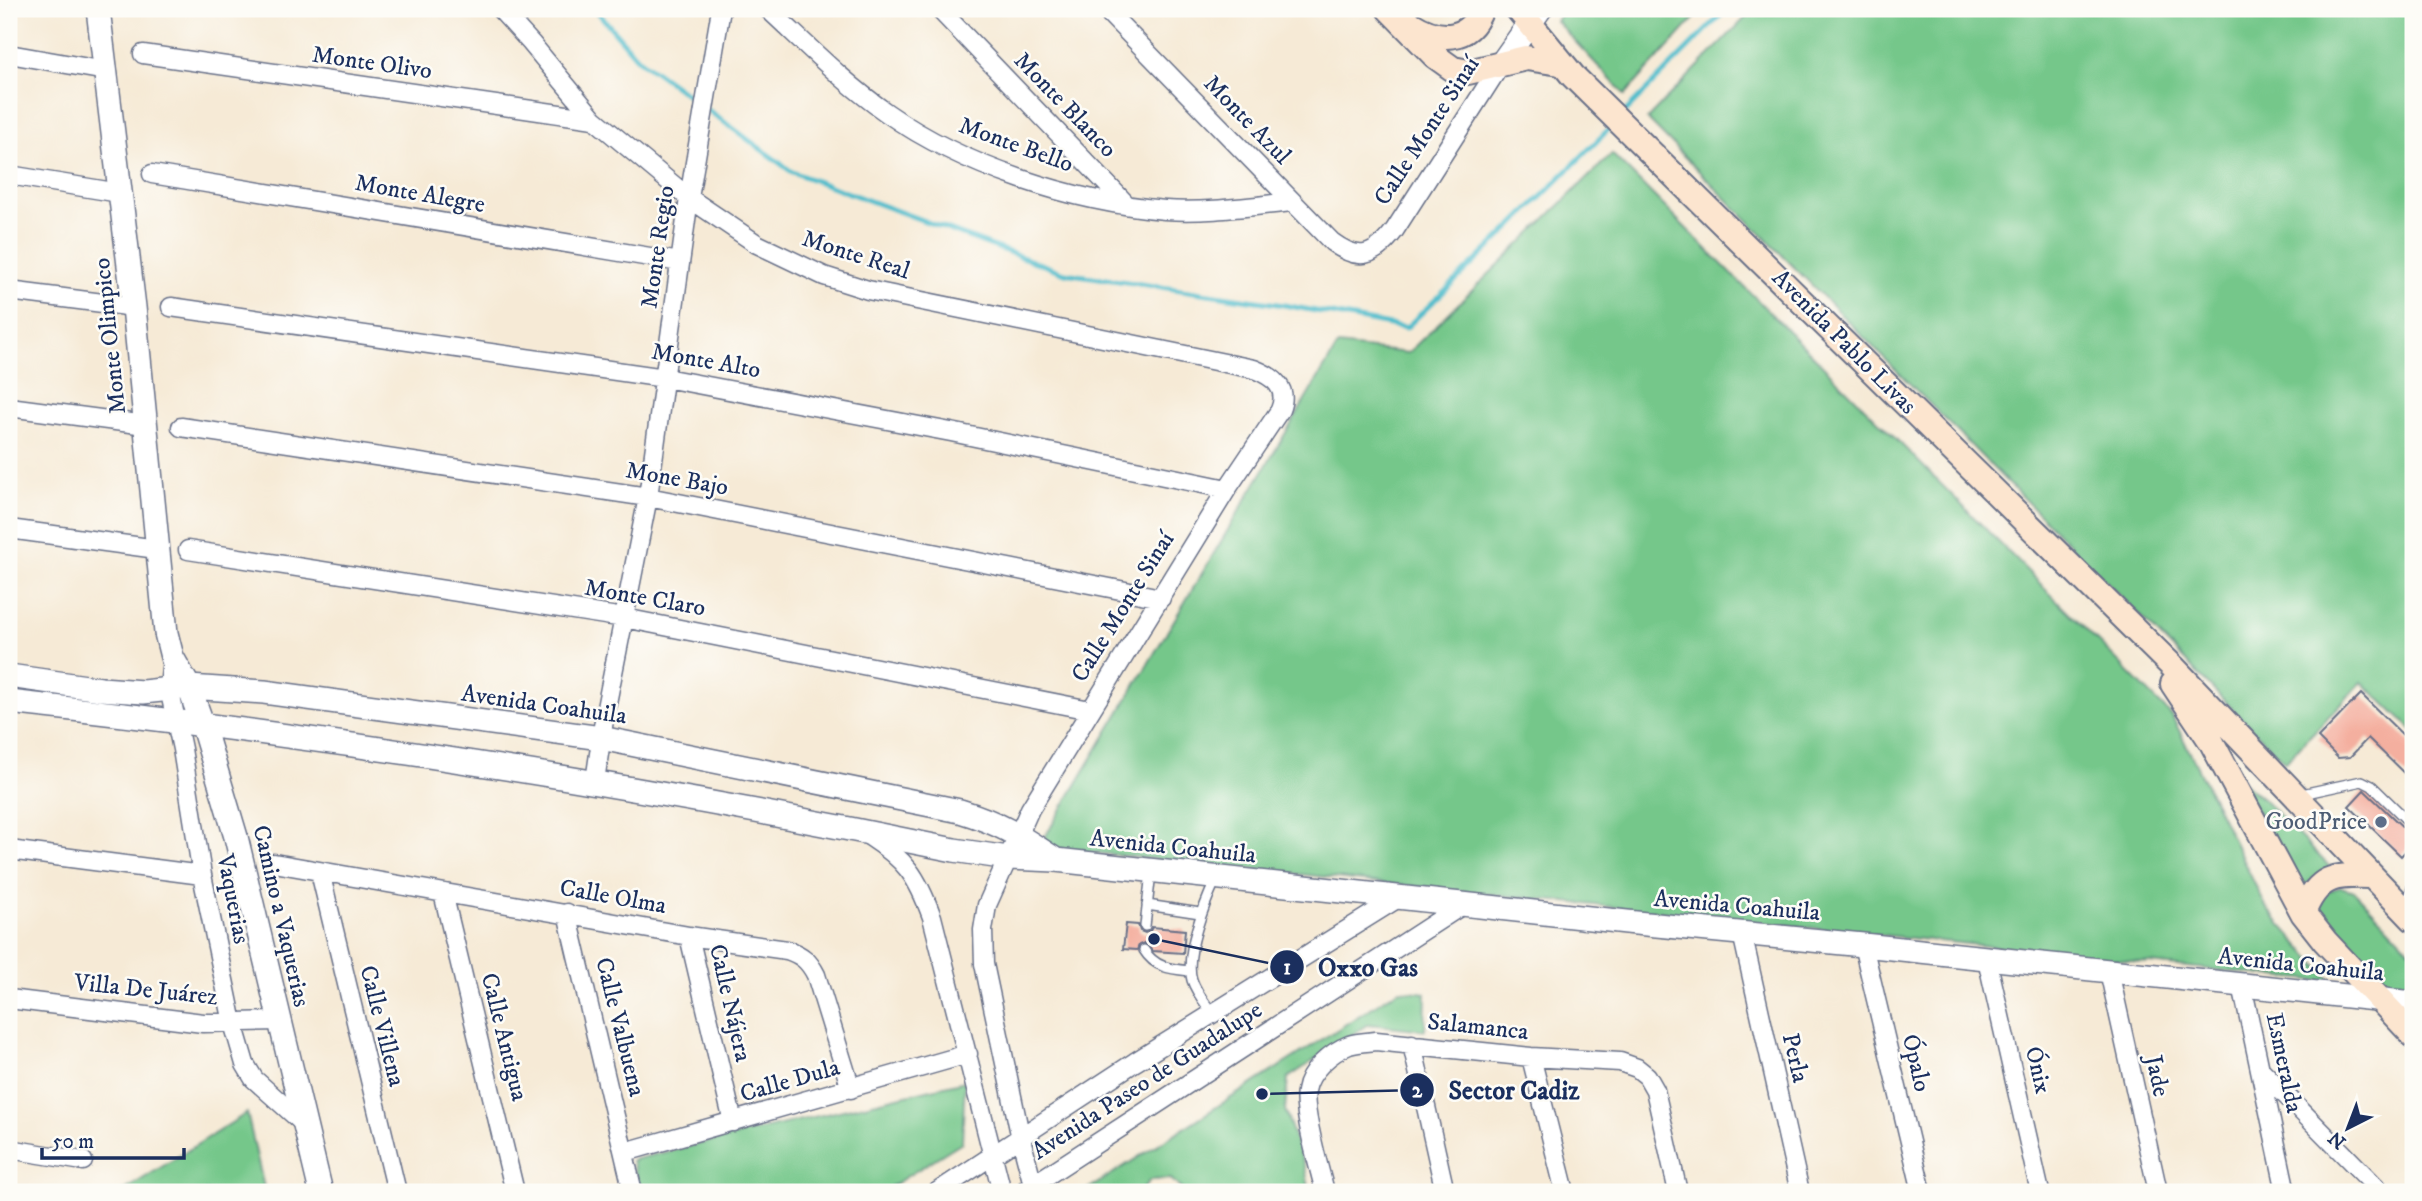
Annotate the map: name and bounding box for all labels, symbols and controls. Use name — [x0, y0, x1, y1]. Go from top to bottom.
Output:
street label: Monte Olivo — [310, 40, 434, 86]
street label: Monte Blanco — [1007, 46, 1123, 164]
street label: Calle Monte Sinaí — [1368, 49, 1487, 211]
street label: Monte Azul — [1197, 69, 1298, 172]
street label: Monte Bello — [955, 110, 1077, 180]
street label: Monte Alegre — [353, 168, 487, 220]
street label: Monte Regio — [635, 184, 681, 310]
street label: Monte Real — [798, 223, 914, 287]
street label: Monte Olimpico — [87, 256, 133, 416]
street label: Avenida Pablo Livas — [1765, 263, 1923, 421]
street label: Monte Alto — [649, 337, 763, 385]
street label: Mone Bajo — [623, 455, 731, 503]
street label: Calle Monte Sinaí — [1065, 525, 1182, 688]
street label: Monte Claro — [582, 573, 708, 623]
street label: Avenida Coahuila — [459, 679, 629, 732]
place label: GoodPrice — [2266, 807, 2367, 837]
marker: GoodPrice — [2373, 814, 2389, 830]
street label: Camino a Vaquerias — [246, 822, 316, 1010]
street label: Avenida Coahuila — [1089, 823, 1258, 871]
street label: Vaquerias — [209, 851, 256, 946]
street label: Calle Olma — [557, 873, 669, 921]
street label: Avenida Coahuila — [1653, 884, 1822, 928]
street label: Calle Nájera — [702, 941, 758, 1065]
street label: Avenida Coahuila — [2217, 941, 2386, 989]
callout: Oxxo Gas — [1269, 943, 1432, 990]
text: Oxxo Gas — [1318, 952, 1418, 985]
street label: Calle Valbuena — [588, 954, 652, 1100]
text: 1 — [1283, 955, 1291, 981]
street label: Calle Villena — [352, 962, 412, 1090]
street label: Villa De Juárez — [72, 967, 220, 1013]
street label: Calle Antigua — [474, 970, 535, 1105]
street label: Avenida Paseo de Guadalupe — [1026, 995, 1268, 1167]
street label: Salamanca — [1426, 1007, 1531, 1047]
street label: Esmeralda — [2259, 1010, 2309, 1116]
street label: Perla — [1775, 1030, 1815, 1086]
street label: Ópalo — [1895, 1031, 1938, 1095]
street label: Ónix — [2018, 1043, 2059, 1097]
street label: Jade — [2138, 1051, 2176, 1099]
street label: Calle Dula — [737, 1052, 844, 1110]
callout: Sector Cadiz — [1399, 1066, 1593, 1113]
text: Sector Cadiz — [1448, 1075, 1580, 1108]
text: 2 — [1412, 1078, 1423, 1104]
north arrow — [2314, 1092, 2384, 1162]
scale bar — [42, 1117, 184, 1161]
text: N — [2324, 1125, 2351, 1153]
text: 50 m — [52, 1129, 94, 1155]

